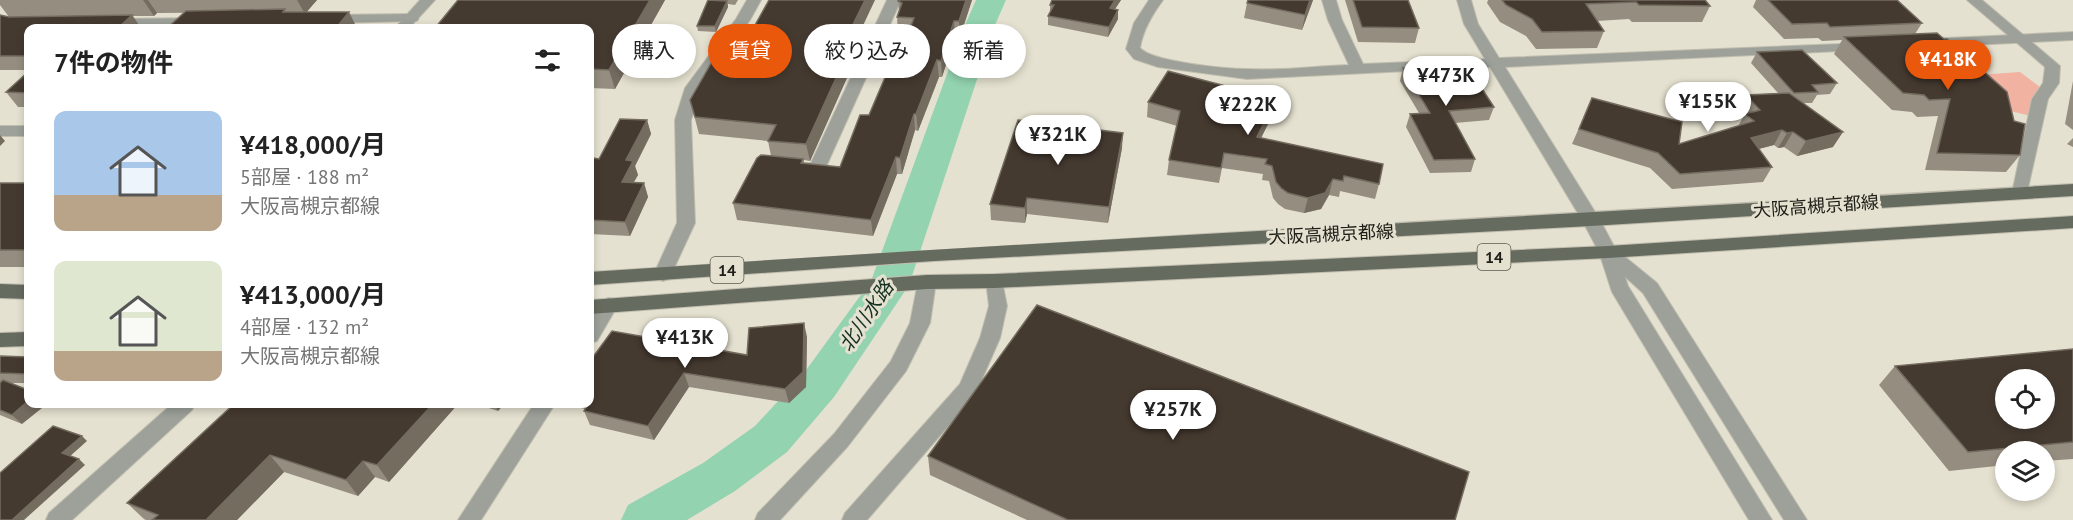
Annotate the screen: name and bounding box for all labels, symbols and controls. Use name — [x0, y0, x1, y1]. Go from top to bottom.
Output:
chip: 購入 — [612, 24, 696, 78]
chip: 賃貸 — [708, 24, 792, 78]
chip: 絞り込み — [804, 24, 930, 78]
chip: 新着 — [942, 24, 1026, 78]
pin: ¥418K — [1906, 40, 1990, 91]
icon: filters — [531, 44, 564, 77]
text: 7件の物件 — [54, 46, 173, 79]
text: ¥418K — [1919, 46, 1977, 72]
pin: ¥473K — [1404, 56, 1488, 107]
text: ¥473K — [1417, 62, 1475, 88]
pin: ¥155K — [1666, 82, 1750, 133]
pin: ¥222K — [1206, 85, 1290, 136]
text: ¥155K — [1679, 88, 1737, 114]
text: ¥222K — [1219, 91, 1277, 117]
pin: ¥321K — [1016, 115, 1100, 166]
text: ¥321K — [1029, 121, 1087, 147]
text: ¥418,000/月 — [240, 128, 386, 161]
icon: home — [102, 135, 174, 207]
text: 5部屋 · 188 m² — [240, 164, 369, 190]
street label: 大阪高槻京都線 — [1752, 190, 1880, 222]
text: 大阪高槻京都線 — [240, 193, 380, 219]
street label: 大阪高槻京都線 — [1267, 219, 1395, 249]
road number: 14 — [1478, 244, 1510, 270]
road number: 14 — [710, 257, 744, 283]
water label: 北川水路 — [833, 274, 900, 356]
text: ¥413,000/月 — [240, 278, 386, 311]
icon: home — [102, 285, 174, 357]
text: 4部屋 · 132 m² — [240, 314, 369, 340]
pin: ¥413K — [643, 318, 727, 369]
text: ¥413K — [656, 324, 714, 350]
text: 大阪高槻京都線 — [240, 343, 380, 369]
map controls — [1995, 369, 2055, 501]
button: locate — [1995, 369, 2055, 429]
pin: ¥257K — [1131, 390, 1215, 441]
text: ¥257K — [1144, 396, 1202, 422]
button: layers — [1995, 441, 2055, 501]

